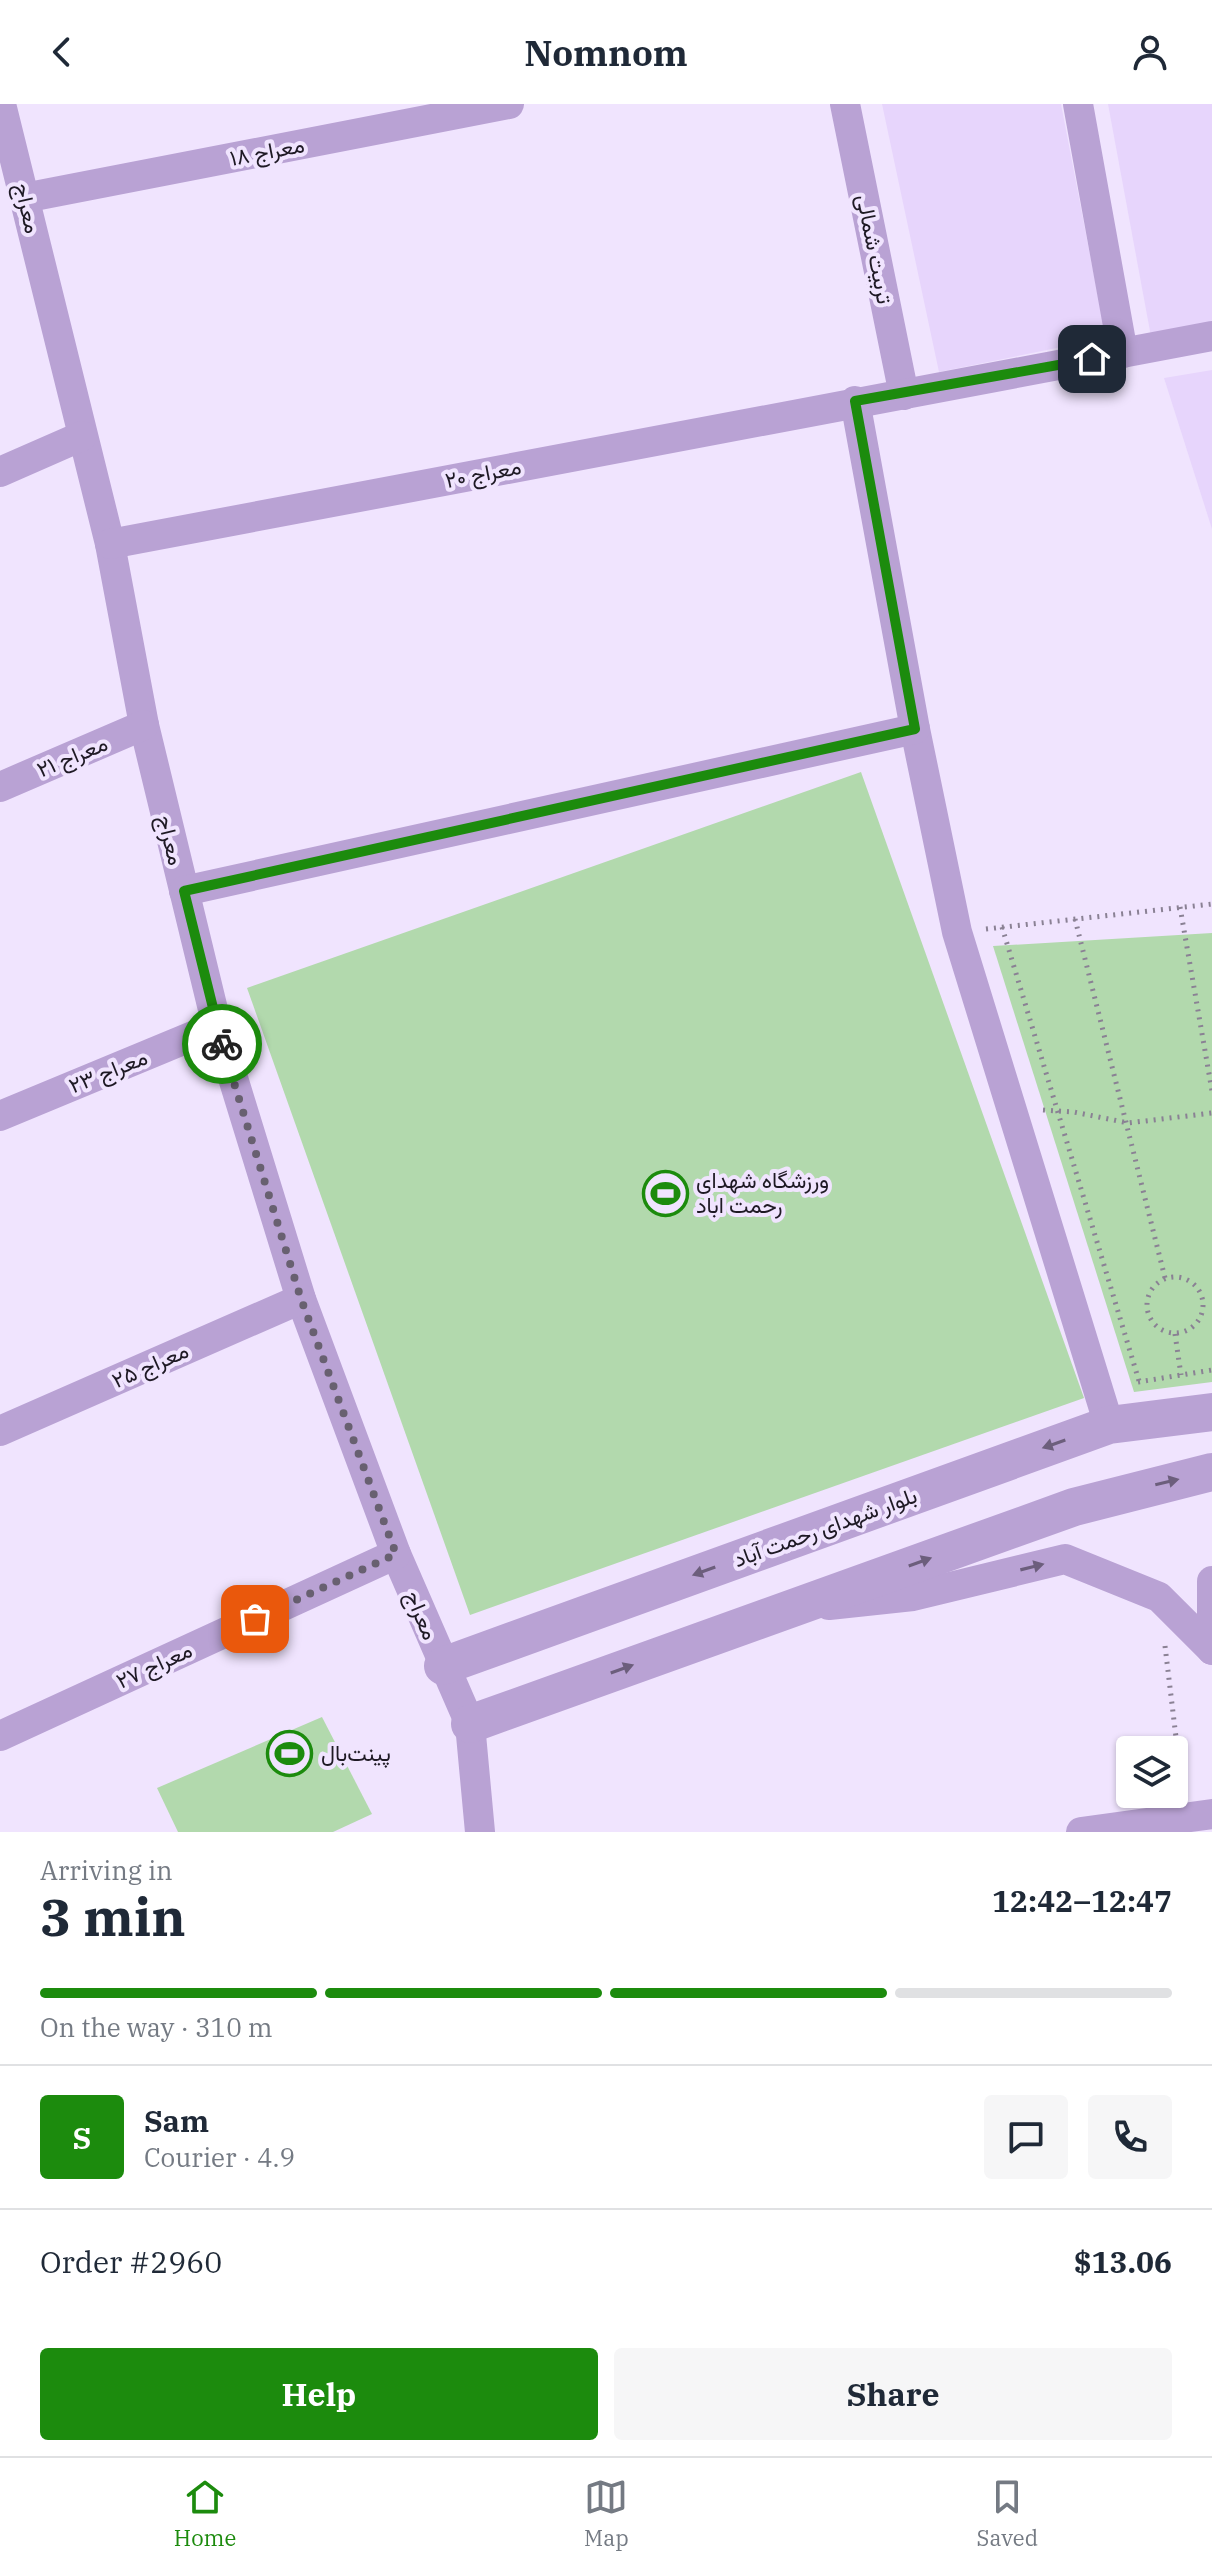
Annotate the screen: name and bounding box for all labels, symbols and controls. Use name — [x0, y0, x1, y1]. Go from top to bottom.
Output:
text: Nomnom — [524, 29, 688, 76]
icon: back — [40, 30, 84, 74]
icon: person — [1128, 30, 1172, 74]
street label: معراج ۱۸ — [227, 129, 307, 173]
street label: معراج — [8, 180, 48, 236]
street label: تربیت شمالی — [851, 192, 900, 306]
pin — [1058, 325, 1126, 393]
icon: home — [1070, 337, 1114, 381]
street label: معراج ۲۰ — [442, 451, 524, 495]
street label: معراج ۲۱ — [32, 728, 112, 784]
street label: معراج — [150, 812, 192, 868]
courier — [182, 1004, 262, 1084]
icon: bike — [200, 1022, 244, 1066]
street label: معراج ۲۳ — [64, 1042, 152, 1100]
place label: ورزشگاه شهدای رحمت اباد — [696, 1165, 829, 1219]
sports icon: ورزشگاه شهدای رحمت اباد — [641, 1169, 689, 1217]
street label: معراج ۲۵ — [107, 1335, 193, 1395]
one-way arrow — [1042, 1438, 1066, 1450]
one-way arrow — [1154, 1475, 1179, 1488]
street label: بلوار شهدای رحمت آباد — [729, 1480, 921, 1573]
one-way arrow — [908, 1556, 932, 1568]
one-way arrow — [1020, 1560, 1045, 1573]
one-way arrow — [692, 1566, 716, 1578]
pin — [221, 1585, 289, 1653]
street label: معراج — [398, 1586, 446, 1644]
icon: bag — [233, 1597, 277, 1641]
street label: معراج ۲۷ — [111, 1634, 197, 1696]
one-way arrow — [610, 1663, 634, 1675]
sports icon: پینت‌بال — [266, 1729, 314, 1777]
map controls — [1116, 1736, 1188, 1808]
button: layers — [1116, 1736, 1188, 1808]
place label: پینت‌بال — [321, 1738, 391, 1768]
text: Arriving in — [40, 1853, 173, 1887]
text: 12:42–12:47 — [992, 1881, 1172, 1920]
text: 3 min — [40, 1883, 186, 1950]
text: On the way · 310 m — [40, 2010, 273, 2044]
button: chat — [984, 2095, 1068, 2179]
button: phone — [1088, 2095, 1172, 2179]
text: Sam — [144, 2101, 209, 2140]
text: S — [73, 2118, 91, 2157]
text: Courier · 4.9 — [144, 2140, 295, 2174]
text: Order #2960 — [40, 2242, 222, 2281]
text: $13.06 — [1074, 2242, 1172, 2281]
button: Help — [40, 2348, 598, 2440]
button: Share — [614, 2348, 1172, 2440]
tab: Home — [174, 2475, 236, 2552]
tab: Map — [584, 2475, 629, 2552]
tab: Saved — [977, 2475, 1038, 2552]

